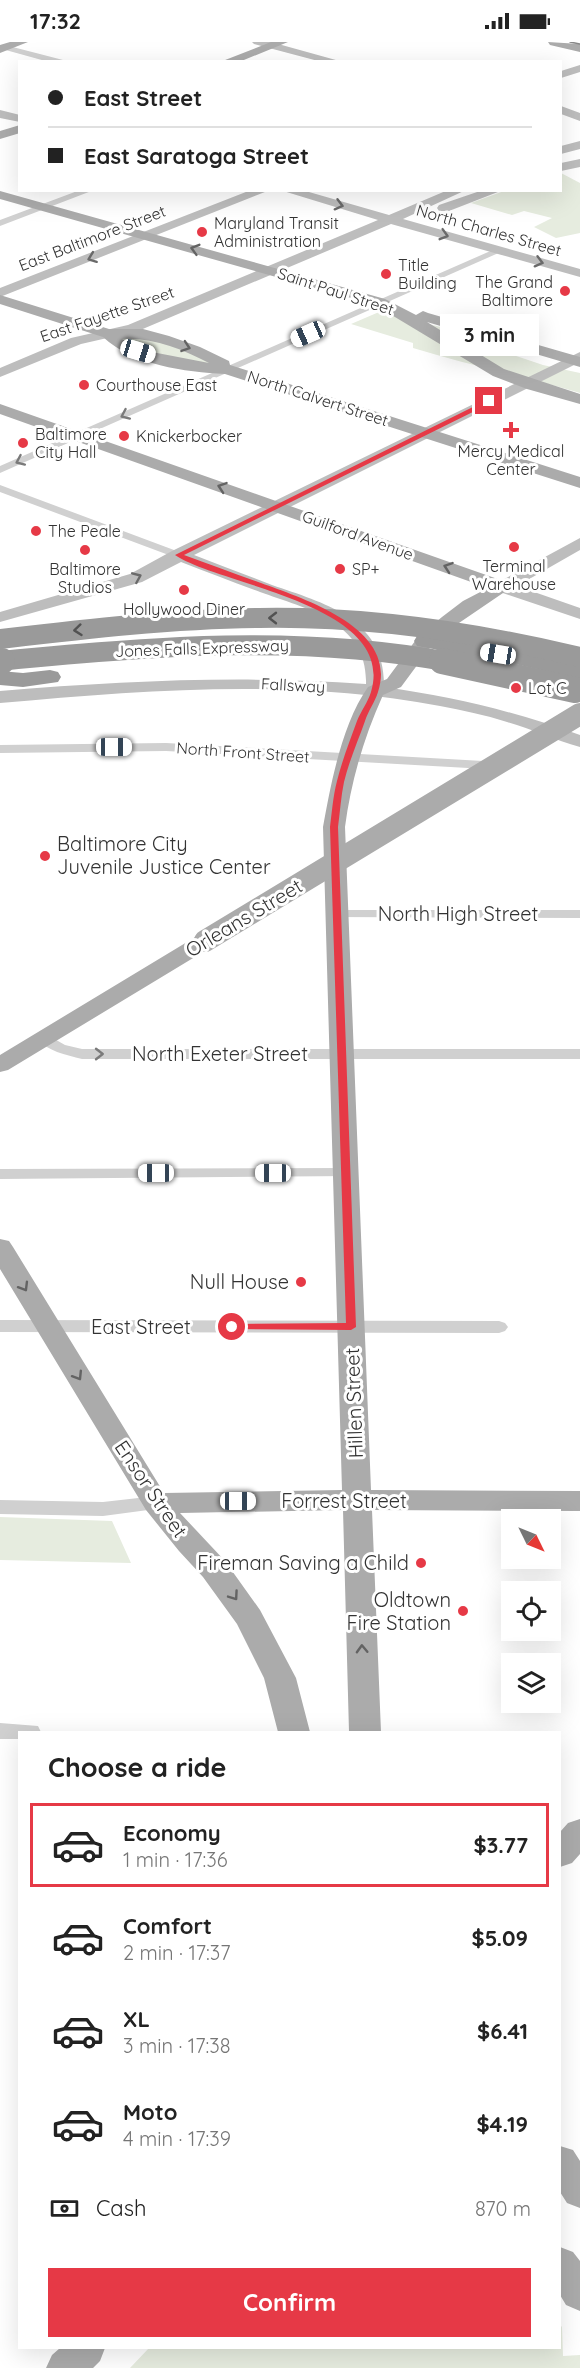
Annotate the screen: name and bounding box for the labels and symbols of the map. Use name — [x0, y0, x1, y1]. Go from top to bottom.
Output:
one-way arrow — [333, 198, 344, 210]
street label: North Charles Street — [414, 200, 564, 260]
street label: East Baltimore Street — [16, 201, 168, 275]
place label: Maryland Transit Administration — [214, 213, 339, 251]
marker: Maryland Transit Administration — [195, 225, 209, 239]
one-way arrow — [439, 228, 449, 240]
one-way arrow — [190, 244, 201, 256]
one-way arrow — [87, 250, 98, 263]
one-way arrow — [534, 254, 544, 267]
place label: Title Building — [398, 255, 457, 293]
street label: Saint Paul Street — [275, 263, 397, 319]
marker: Title Building — [379, 267, 393, 281]
place label: The Grand Baltimore — [475, 272, 553, 310]
street label: East Fayette Street — [37, 282, 177, 346]
marker: The Grand Baltimore — [558, 284, 572, 298]
callout: 3 min — [440, 314, 538, 356]
car — [288, 318, 328, 350]
car — [118, 337, 158, 365]
one-way arrow — [180, 339, 191, 352]
street label: North Calvert Street — [245, 366, 391, 430]
place label: Courthouse East — [96, 375, 217, 395]
marker: Courthouse East — [77, 378, 91, 392]
route end — [475, 387, 502, 414]
one-way arrow — [120, 408, 131, 420]
marker: Mercy Medical Center — [502, 421, 520, 439]
place label: Baltimore City Hall — [35, 424, 107, 462]
place label: Knickerbocker — [136, 426, 242, 446]
marker: Knickerbocker — [117, 429, 131, 443]
marker: Baltimore City Hall — [16, 436, 30, 450]
place label: Mercy Medical Center — [458, 441, 564, 479]
one-way arrow — [15, 454, 26, 466]
one-way arrow — [217, 482, 228, 495]
street label: Guilford Avenue — [300, 506, 416, 564]
place label: The Peale — [48, 521, 121, 541]
marker: The Peale — [29, 524, 43, 538]
marker: Terminal Warehouse — [507, 540, 521, 554]
marker: Baltimore Studios — [78, 543, 92, 557]
place label: Terminal Warehouse — [472, 556, 556, 594]
place label: Baltimore Studios — [49, 559, 121, 597]
place label: SP+ — [352, 559, 380, 579]
marker: SP+ — [333, 562, 347, 576]
one-way arrow — [443, 562, 454, 575]
one-way arrow — [130, 572, 141, 584]
marker: Hollywood Diner — [177, 583, 191, 597]
place label: Hollywood Diner — [123, 599, 245, 619]
one-way arrow — [268, 611, 277, 624]
one-way arrow — [74, 623, 83, 636]
street label: Jones Falls Expressway — [115, 635, 289, 661]
car — [479, 642, 517, 666]
street label: Fallsway — [260, 673, 326, 697]
place label: Lot C — [528, 678, 566, 698]
marker: Lot C — [509, 681, 523, 695]
street label: North Front Street — [176, 737, 310, 767]
car — [96, 738, 132, 756]
place label: Baltimore City Juvenile Justice Center — [57, 831, 271, 879]
marker: Baltimore City Juvenile Justice Center — [38, 849, 52, 863]
street label: Orleans Street — [181, 873, 307, 962]
street label: North High Street — [378, 901, 539, 926]
street label: North Exeter Street — [132, 1041, 308, 1066]
one-way arrow — [95, 1048, 104, 1060]
car — [138, 1164, 174, 1182]
car — [255, 1164, 291, 1182]
place label: Null House — [190, 1269, 289, 1294]
marker: Null House — [294, 1275, 308, 1289]
one-way arrow — [16, 1281, 28, 1291]
route start — [218, 1313, 245, 1340]
street label: East Street — [91, 1314, 191, 1339]
street label: Hillen Street — [339, 1347, 368, 1459]
one-way arrow — [71, 1369, 82, 1380]
street label: Ensor Street — [110, 1435, 193, 1542]
street label: Forrest Street — [281, 1488, 407, 1513]
car — [220, 1492, 256, 1510]
north arrow — [501, 1509, 561, 1569]
place label: Fireman Saving a Child — [197, 1550, 409, 1575]
marker: Fireman Saving a Child — [414, 1556, 428, 1570]
place label: Oldtown Fire Station — [347, 1587, 451, 1635]
one-way arrow — [227, 1590, 238, 1601]
marker: Oldtown Fire Station — [456, 1604, 470, 1618]
one-way arrow — [356, 1644, 369, 1653]

